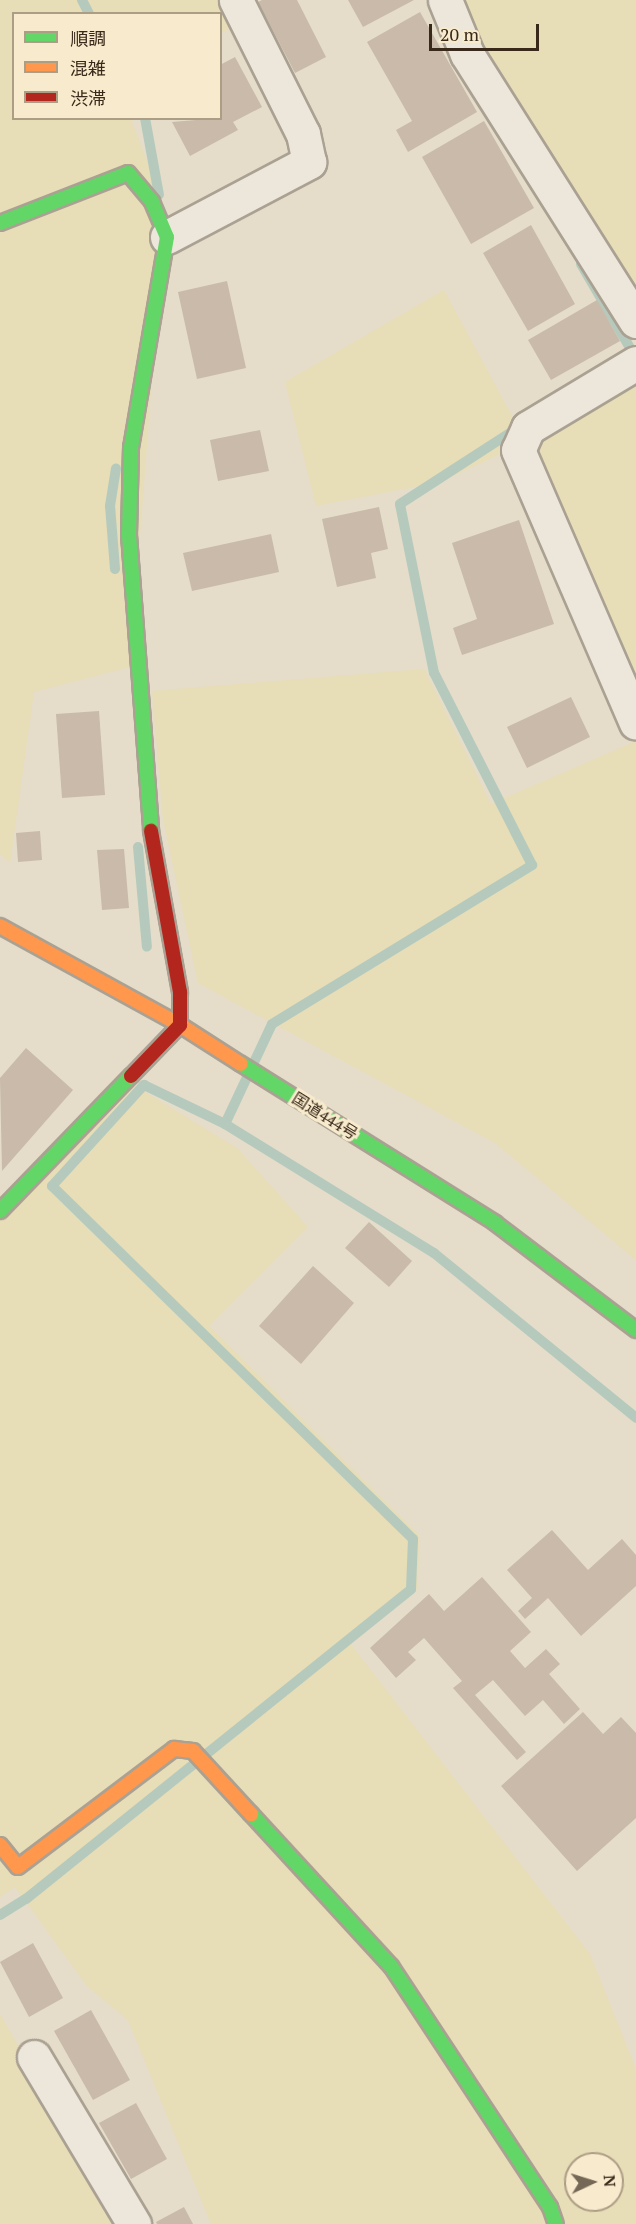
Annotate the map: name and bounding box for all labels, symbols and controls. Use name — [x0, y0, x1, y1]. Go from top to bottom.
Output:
legend — [12, 12, 222, 120]
scale bar — [432, 12, 542, 50]
text: 20 m — [440, 22, 479, 46]
text: 順調 — [70, 26, 106, 50]
text: 混雑 — [70, 56, 106, 80]
text: 渋滞 — [70, 86, 106, 110]
street label: 国道444号 — [289, 1088, 361, 1144]
north arrow — [564, 2152, 624, 2212]
text: N — [599, 2174, 621, 2188]

